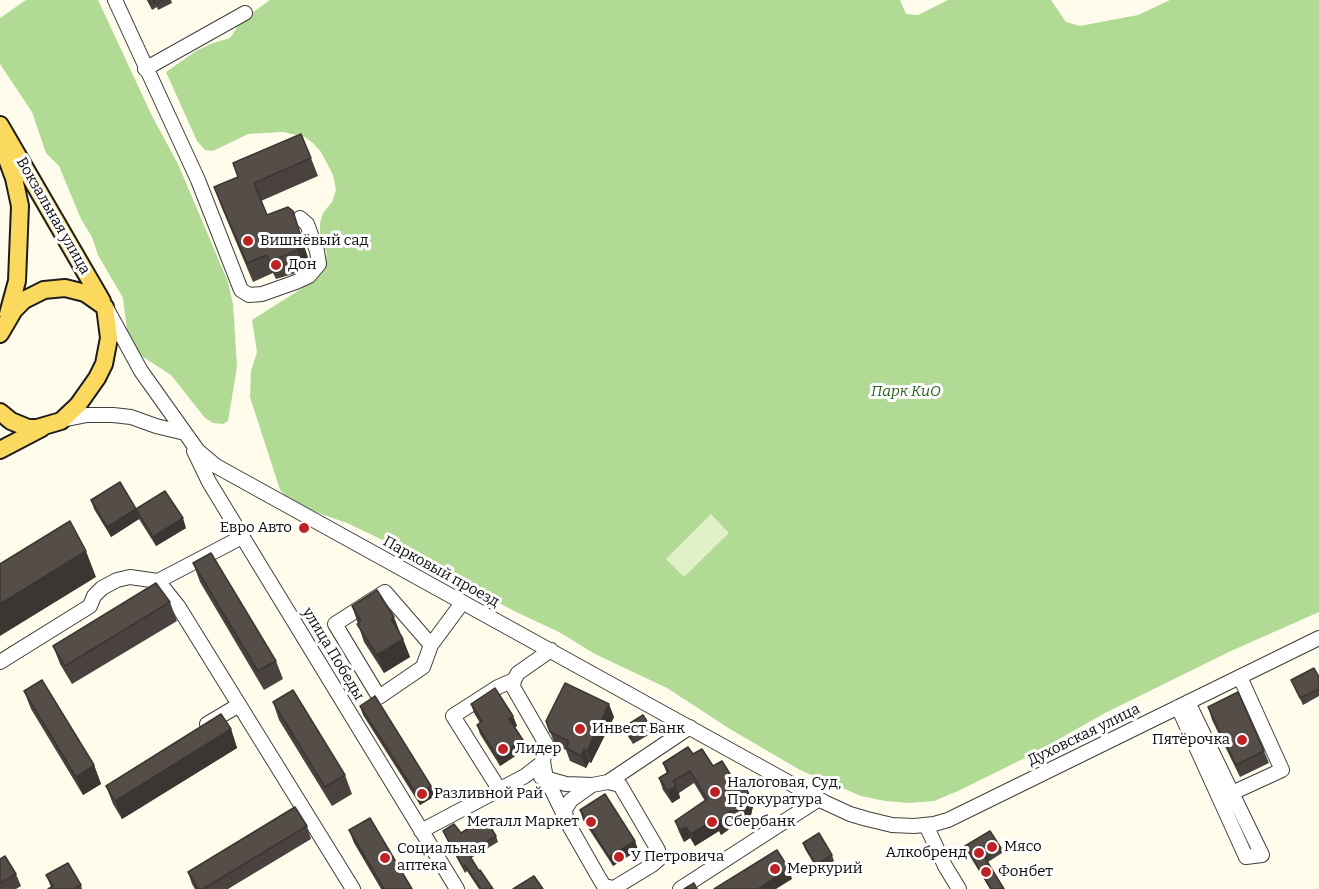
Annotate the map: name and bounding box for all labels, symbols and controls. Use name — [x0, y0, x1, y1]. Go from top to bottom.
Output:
street label: Вокзальная улица — [12, 154, 94, 278]
place label: Вишнёвый сад — [260, 232, 369, 250]
marker: Вишнёвый сад — [241, 234, 255, 248]
place label: Дон — [288, 256, 317, 274]
marker: Дон — [269, 258, 283, 272]
park label: Парк КиО — [871, 383, 941, 401]
place label: Евро Авто — [220, 519, 292, 537]
marker: Евро Авто — [297, 521, 311, 535]
street label: Парковый проезд — [380, 533, 502, 611]
street label: улица Победы — [298, 604, 368, 704]
street label: Духовская улица — [1025, 700, 1143, 770]
place label: Инвест Банк — [592, 720, 685, 738]
marker: Инвест Банк — [573, 722, 587, 736]
place label: Пятёрочка — [1152, 731, 1230, 749]
marker: Пятёрочка — [1235, 733, 1249, 747]
place label: Лидер — [515, 740, 561, 758]
marker: Лидер — [496, 742, 510, 756]
place label: Налоговая, Суд, Прокуратура — [727, 774, 841, 809]
place label: Разливной Рай — [434, 785, 543, 803]
marker: Налоговая, Суд, Прокуратура — [708, 785, 722, 799]
marker: Разливной Рай — [415, 787, 429, 801]
place label: Металл Маркет — [467, 813, 579, 831]
place label: Сбербанк — [724, 813, 795, 831]
marker: Металл Маркет — [584, 815, 598, 829]
marker: Сбербанк — [705, 815, 719, 829]
place label: Мясо — [1004, 838, 1042, 856]
place label: Социальная аптека — [397, 840, 486, 875]
marker: Мясо — [985, 840, 999, 854]
place label: Алкобренд — [885, 844, 967, 862]
marker: Алкобренд — [972, 846, 986, 860]
place label: У Петровича — [631, 848, 724, 866]
marker: У Петровича — [612, 850, 626, 864]
marker: Социальная аптека — [378, 851, 392, 865]
place label: Меркурий — [787, 860, 863, 878]
marker: Меркурий — [768, 862, 782, 876]
place label: Фонбет — [998, 863, 1053, 881]
marker: Фонбет — [979, 865, 993, 879]

